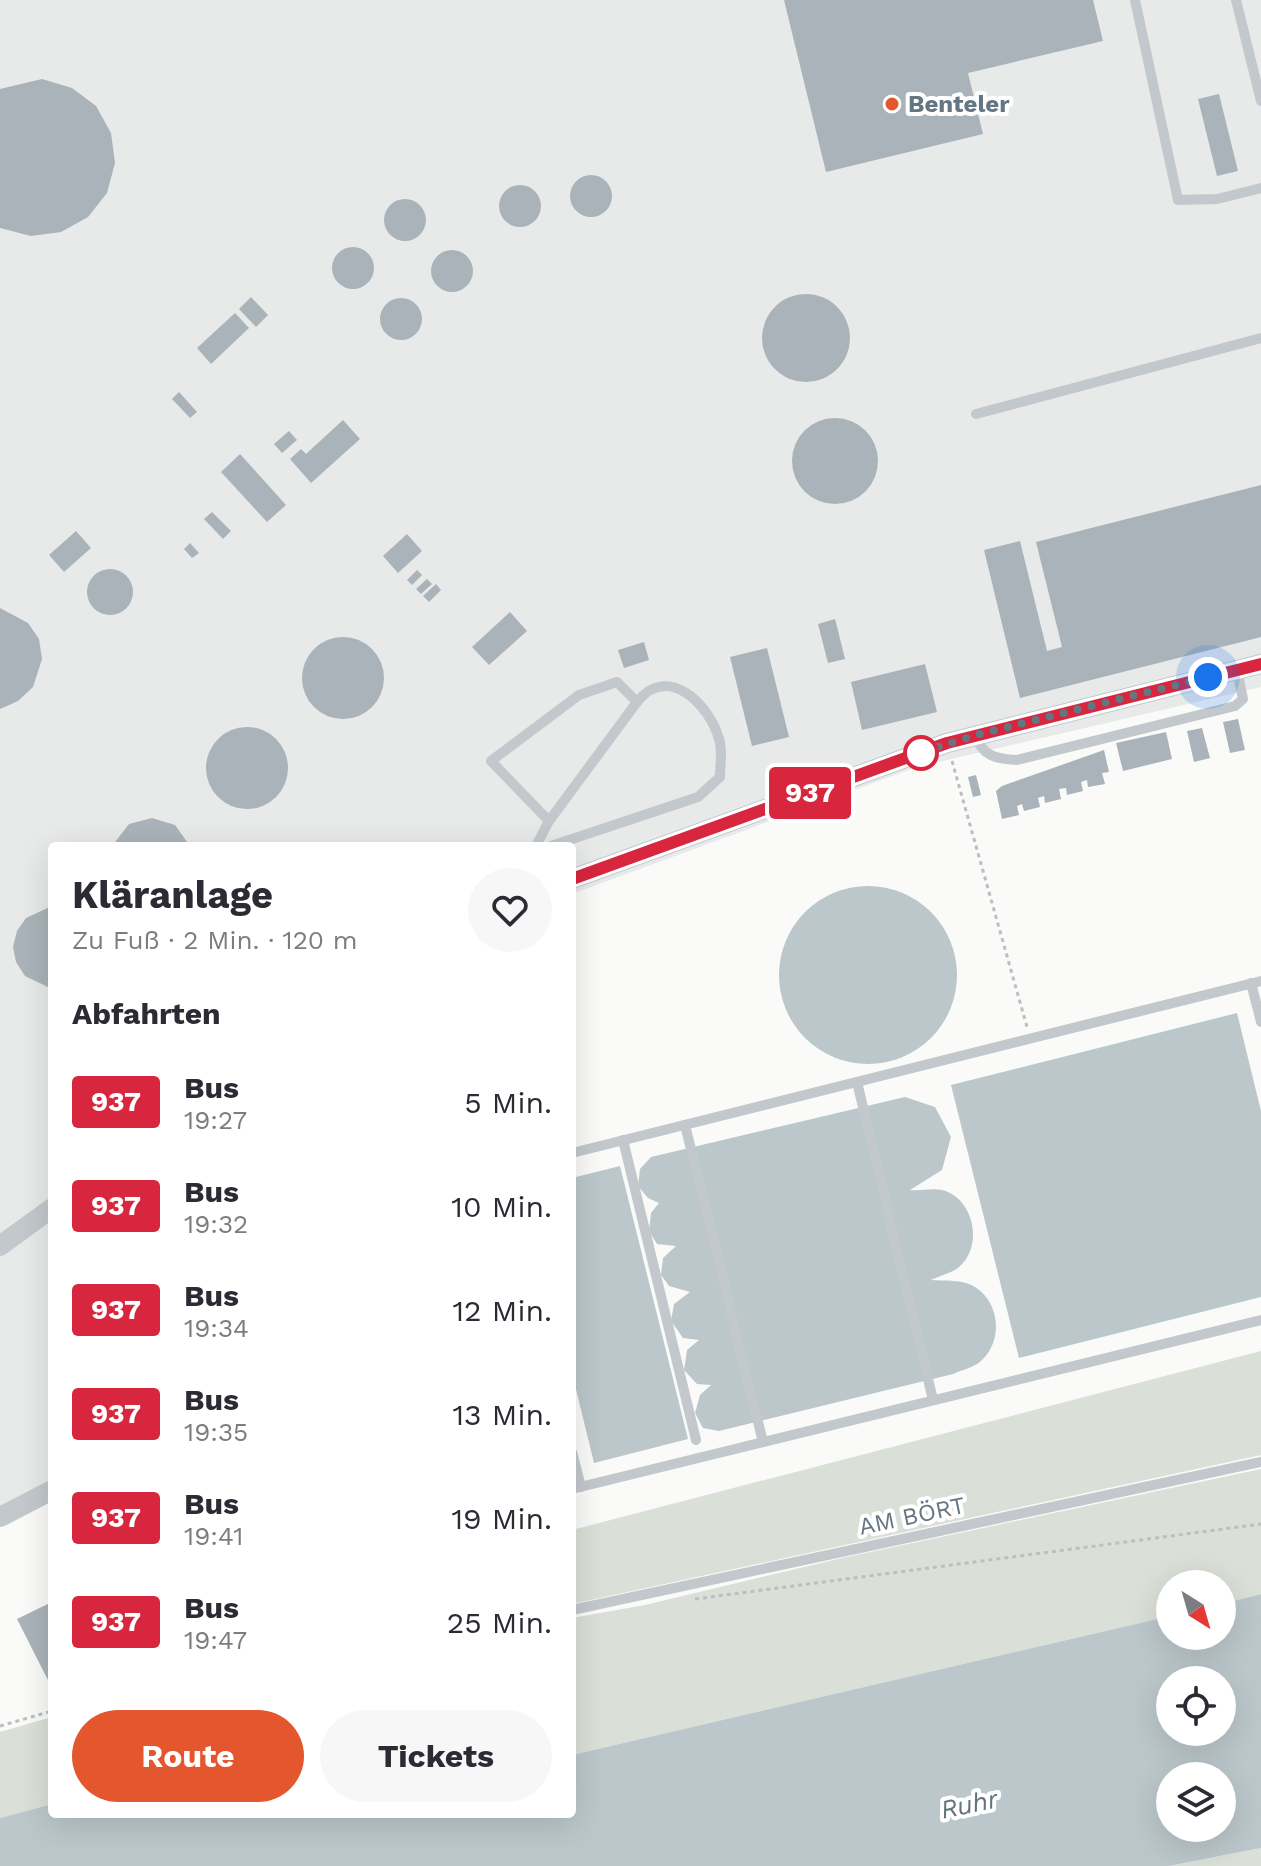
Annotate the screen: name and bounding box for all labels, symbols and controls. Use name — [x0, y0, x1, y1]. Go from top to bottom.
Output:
place label: Benteler — [908, 90, 1010, 118]
marker: Benteler — [883, 95, 901, 113]
your location — [1188, 657, 1228, 697]
unlabelled marker — [904, 736, 938, 770]
line badge: 937 — [764, 767, 856, 819]
text: 937 — [785, 776, 835, 809]
button: heart — [468, 868, 552, 952]
text: Kläranlage — [72, 873, 273, 917]
text: Zu Fuß · 2 Min. · 120 m — [72, 925, 358, 955]
text: Abfahrten — [72, 996, 221, 1031]
text: Bus — [184, 1070, 239, 1105]
text: 937 — [91, 1085, 141, 1118]
text: 5 Min. — [464, 1085, 552, 1120]
text: 19:27 — [184, 1105, 247, 1135]
text: Bus — [184, 1174, 239, 1209]
text: 937 — [91, 1189, 141, 1222]
text: 10 Min. — [451, 1189, 552, 1224]
text: 19:32 — [184, 1209, 248, 1239]
text: Bus — [184, 1278, 239, 1313]
text: 937 — [91, 1293, 141, 1326]
text: 12 Min. — [452, 1293, 552, 1328]
text: 19:34 — [184, 1313, 249, 1343]
text: Bus — [184, 1382, 239, 1417]
text: 937 — [91, 1397, 141, 1430]
text: 13 Min. — [452, 1397, 552, 1432]
text: 19:35 — [184, 1417, 248, 1447]
text: Bus — [184, 1486, 239, 1521]
street label: AM BÖRT — [856, 1491, 968, 1541]
text: 937 — [91, 1501, 141, 1534]
text: 19 Min. — [451, 1501, 552, 1536]
text: 19:41 — [184, 1521, 244, 1551]
north arrow — [1156, 1570, 1236, 1650]
map controls — [1156, 1570, 1236, 1842]
text: Bus — [184, 1590, 239, 1625]
text: 937 — [91, 1605, 141, 1638]
text: 25 Min. — [447, 1605, 552, 1640]
text: 19:47 — [184, 1625, 247, 1655]
button: locate — [1156, 1666, 1236, 1746]
button: Route — [72, 1710, 304, 1802]
button: Tickets — [320, 1710, 552, 1802]
button: layers — [1156, 1762, 1236, 1842]
water label: Ruhr — [938, 1783, 1001, 1825]

